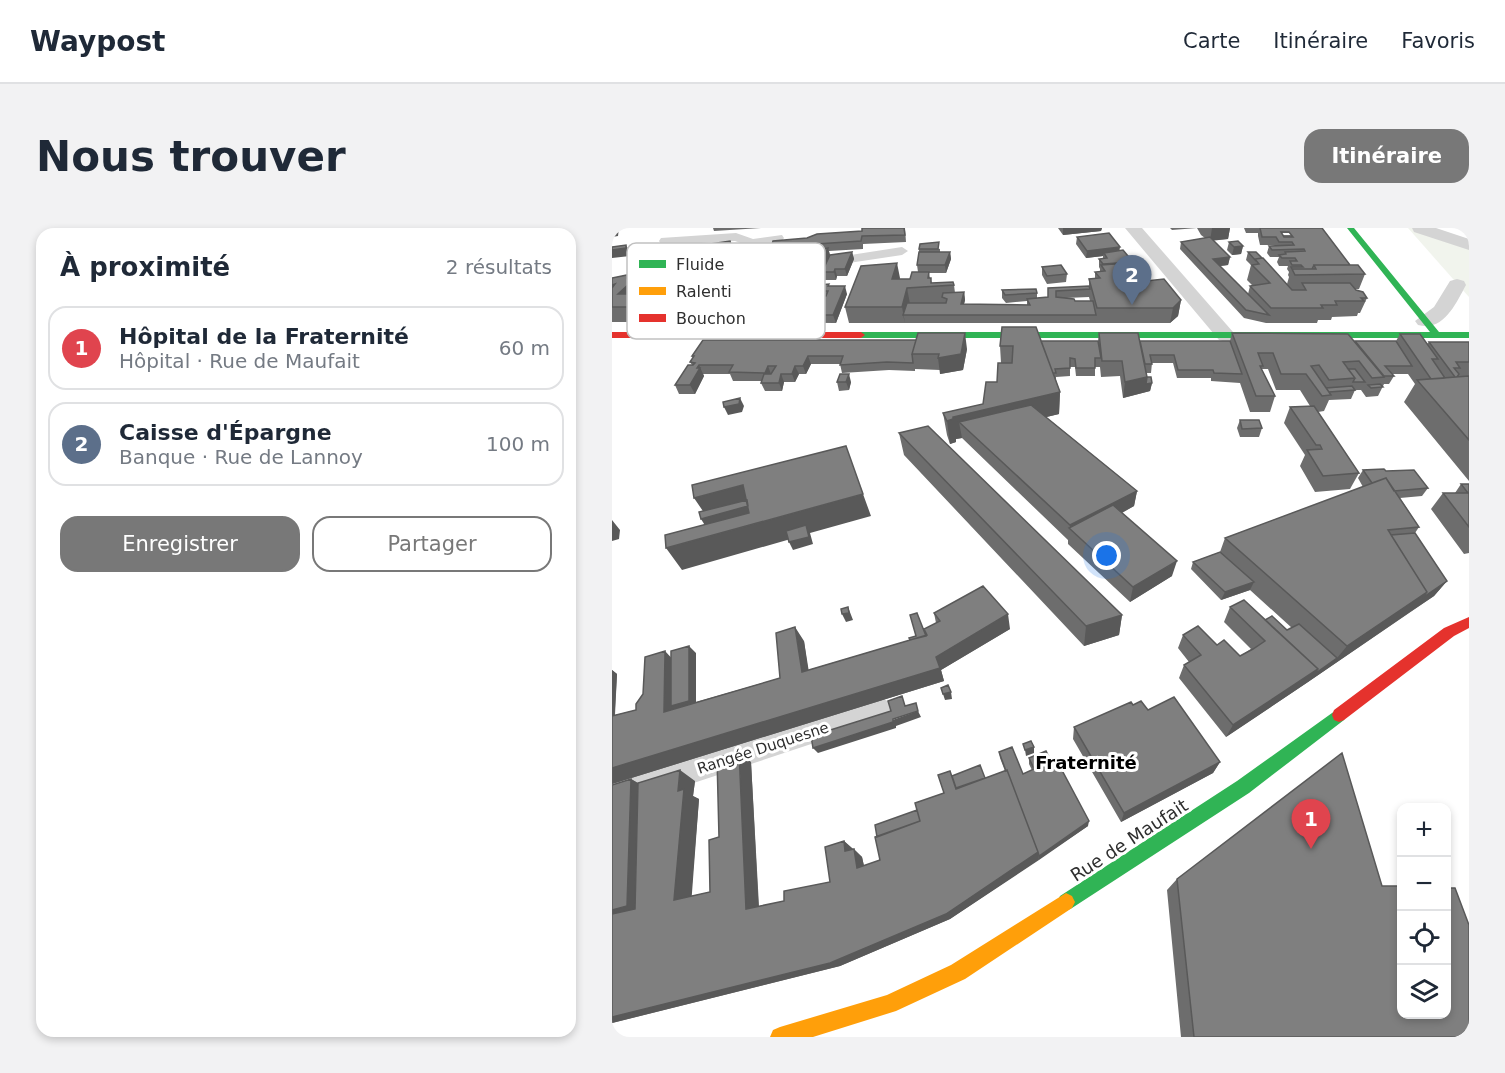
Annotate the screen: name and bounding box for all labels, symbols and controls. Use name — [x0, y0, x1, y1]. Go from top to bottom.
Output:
text: Waypost — [30, 25, 166, 58]
text: Carte — [1183, 29, 1240, 53]
text: Itinéraire — [1273, 29, 1368, 53]
text: Favoris — [1401, 29, 1475, 53]
button: Itinéraire — [1304, 129, 1469, 183]
text: Nous trouver — [36, 132, 346, 181]
legend — [627, 243, 825, 339]
text: À proximité — [60, 252, 230, 282]
text: 2 résultats — [446, 255, 552, 279]
text: Fluide — [676, 255, 724, 274]
pin: 2 — [1112, 256, 1152, 305]
text: Ralenti — [676, 282, 732, 301]
text: Bouchon — [676, 309, 746, 328]
text: Hôpital de la Fraternité — [119, 324, 409, 349]
text: 1 — [75, 336, 88, 360]
text: 60 m — [499, 336, 550, 360]
text: Hôpital · Rue de Maufait — [119, 349, 360, 373]
text: Caisse d'Épargne — [119, 420, 332, 445]
text: 2 — [75, 432, 88, 456]
text: 100 m — [486, 432, 550, 456]
text: Banque · Rue de Lannoy — [119, 445, 363, 469]
button: Enregistrer — [60, 516, 300, 572]
button: Partager — [312, 516, 552, 572]
your location — [1092, 541, 1121, 570]
street label: Rangée Duquesne — [695, 718, 831, 778]
district label: Fraternité — [1035, 752, 1137, 773]
street label: Rue de Maufait — [1066, 794, 1192, 886]
pin: 1 — [1292, 800, 1330, 849]
map controls — [1397, 803, 1451, 1019]
button: + — [1397, 803, 1451, 857]
button: − — [1397, 857, 1451, 911]
button: locate — [1397, 911, 1451, 965]
button: layers — [1397, 965, 1451, 1019]

